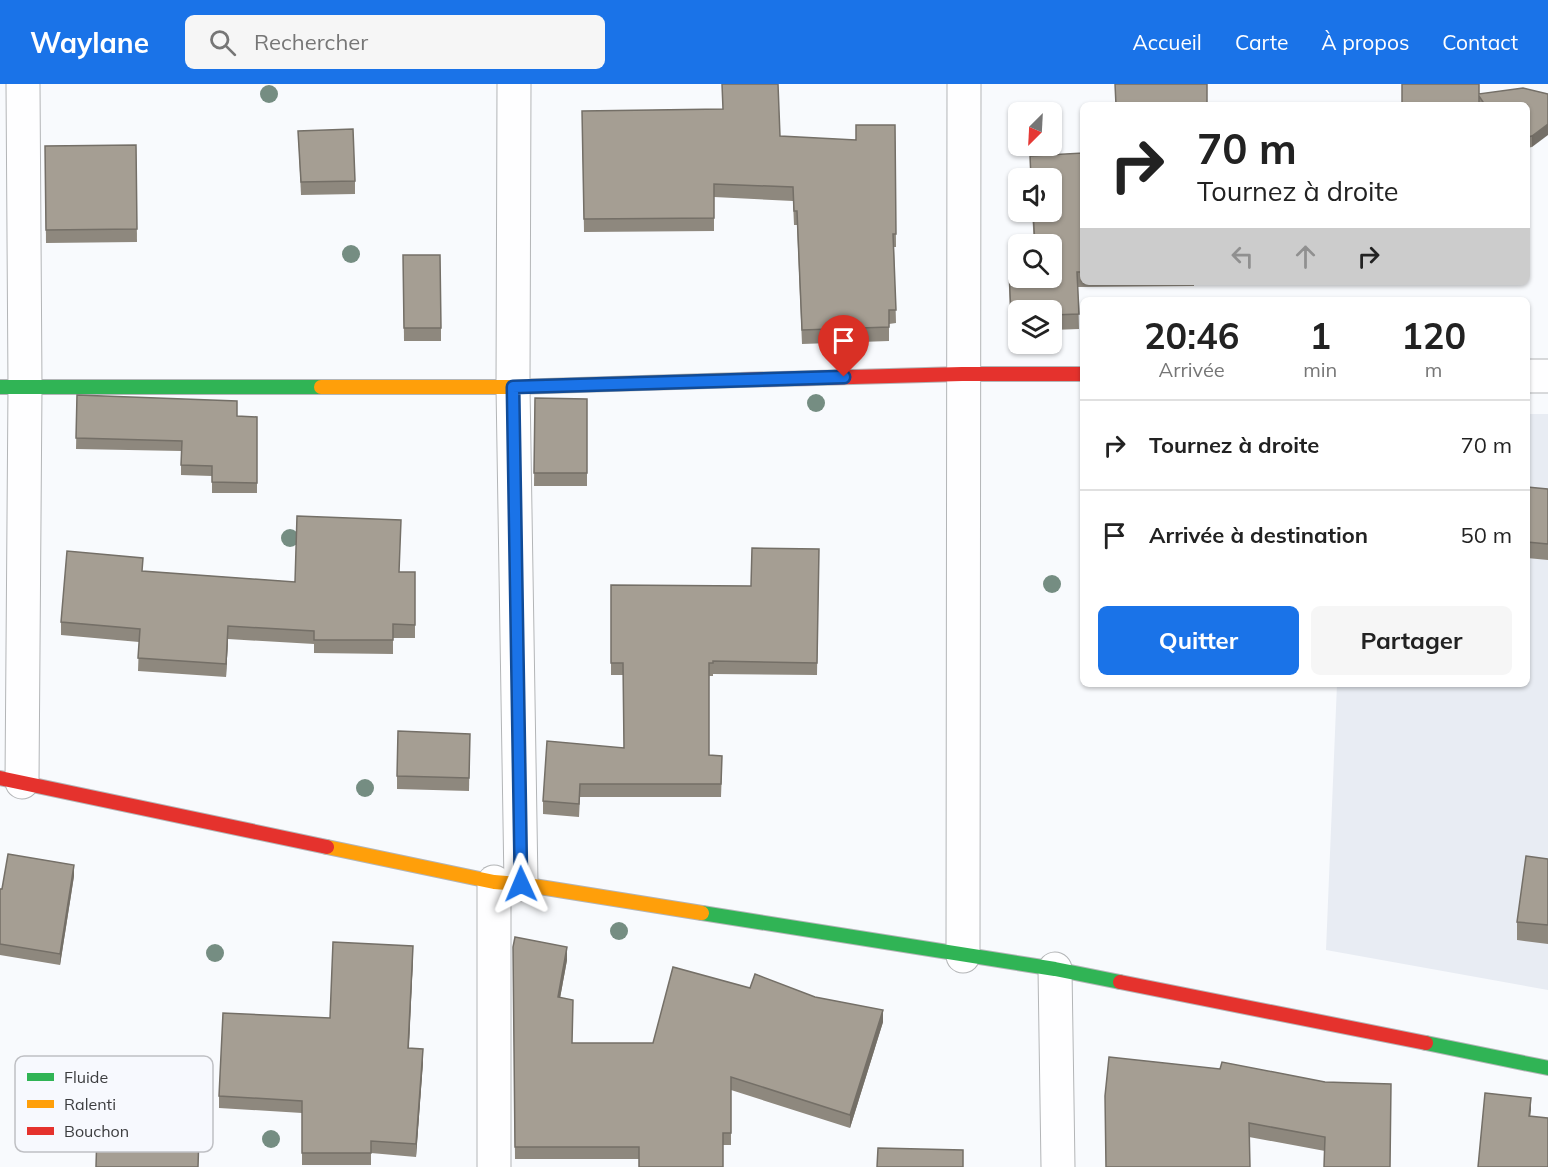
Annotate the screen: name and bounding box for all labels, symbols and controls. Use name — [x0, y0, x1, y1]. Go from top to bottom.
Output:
search box — [185, 15, 605, 69]
text: Waylane — [30, 25, 149, 60]
icon: search — [206, 26, 239, 59]
text: Rechercher — [254, 28, 368, 56]
text: Accueil — [1132, 29, 1202, 55]
text: Carte — [1235, 29, 1288, 55]
text: À propos — [1321, 29, 1409, 55]
text: Contact — [1442, 29, 1518, 55]
north arrow — [1008, 102, 1062, 156]
map controls — [1008, 102, 1062, 354]
text: 70 m — [1197, 122, 1297, 175]
icon: right — [1098, 126, 1176, 204]
button: sound — [1008, 168, 1062, 222]
text: Tournez à droite — [1197, 174, 1398, 208]
button: search — [1008, 234, 1062, 288]
icon: left — [1226, 240, 1259, 273]
icon: ahead — [1289, 240, 1322, 273]
icon: right — [1352, 240, 1385, 273]
button: layers — [1008, 300, 1062, 354]
text: 20:46 — [1144, 313, 1239, 358]
text: 1 — [1309, 313, 1331, 358]
text: 120 — [1401, 313, 1466, 358]
pin — [818, 315, 869, 377]
icon: arrive — [827, 324, 860, 357]
text: Arrivée — [1159, 357, 1225, 382]
text: min — [1303, 357, 1337, 382]
text: m — [1425, 357, 1442, 382]
icon: right — [1098, 429, 1131, 462]
text: Tournez à droite — [1149, 431, 1319, 459]
text: 70 m — [1461, 431, 1512, 459]
icon: arrive — [1098, 519, 1131, 552]
text: Arrivée à destination — [1149, 521, 1368, 549]
text: 50 m — [1461, 521, 1512, 549]
button: Quitter — [1098, 606, 1299, 675]
button: Partager — [1311, 606, 1512, 675]
position arrow — [489, 852, 553, 916]
legend — [15, 1056, 213, 1152]
text: Fluide — [64, 1067, 108, 1087]
text: Ralenti — [64, 1094, 116, 1114]
text: Bouchon — [64, 1121, 129, 1141]

